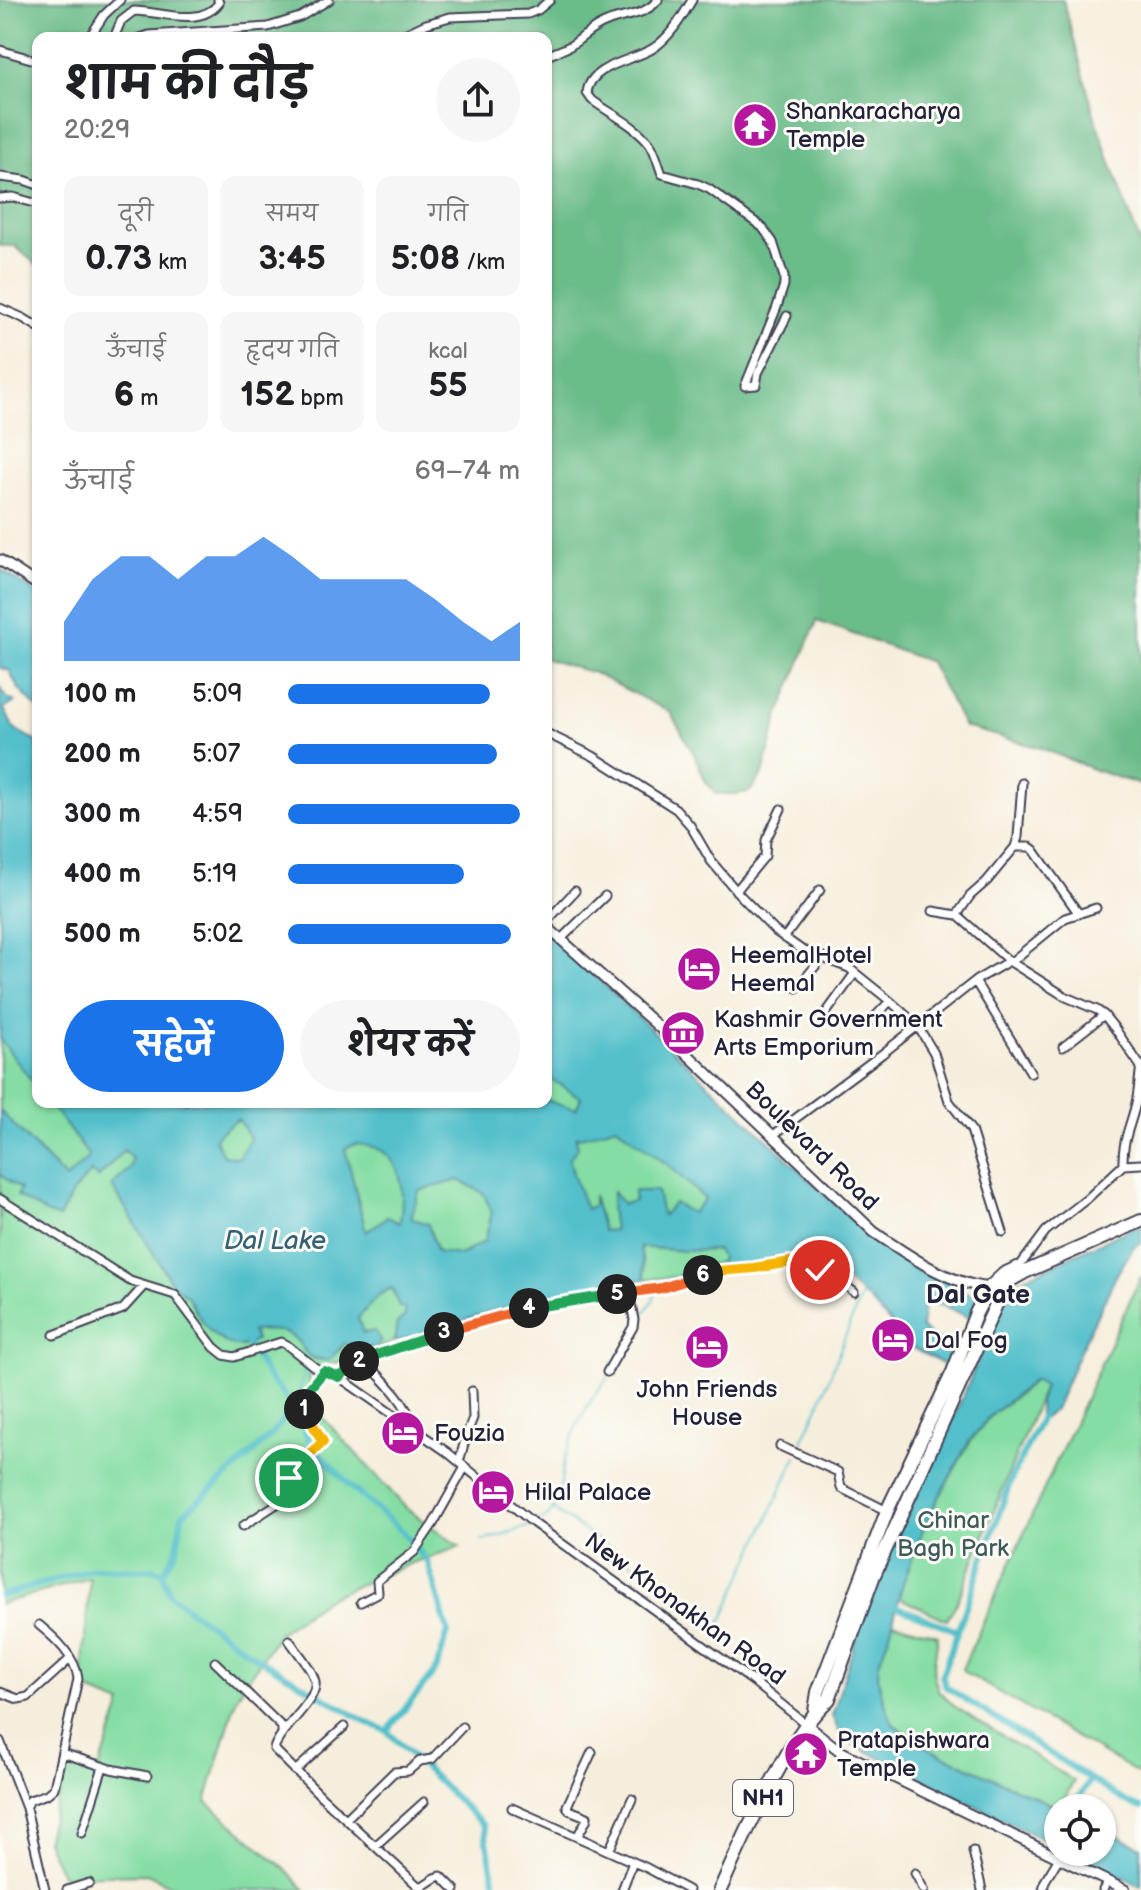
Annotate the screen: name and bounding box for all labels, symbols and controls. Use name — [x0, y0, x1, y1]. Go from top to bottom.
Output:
text: शाम की दौड़ — [64, 58, 311, 111]
button: share — [436, 58, 520, 142]
place label: Shankaracharya Temple — [786, 97, 961, 154]
temple icon: Shankaracharya Temple — [731, 101, 779, 149]
text: 20:29 — [64, 115, 130, 146]
text: दूरी — [119, 201, 153, 228]
text: समय — [266, 201, 318, 228]
text: गति — [428, 201, 468, 228]
text: 0.73 — [85, 238, 152, 279]
text: 3:45 — [258, 238, 326, 279]
text: 5:08 — [391, 238, 460, 279]
text: km — [152, 249, 187, 276]
text: /km — [460, 249, 505, 276]
text: ऊँचाई — [106, 337, 166, 364]
text: हृदय गति — [245, 337, 339, 364]
text: kcal — [428, 338, 468, 365]
text: 55 — [428, 365, 468, 406]
text: 6 — [114, 374, 134, 415]
text: 152 — [240, 374, 295, 415]
text: m — [134, 385, 158, 412]
text: bpm — [295, 385, 344, 412]
text: 69–74 m — [415, 456, 520, 487]
text: ऊँचाई — [64, 466, 134, 497]
text: 100 m — [64, 679, 137, 710]
text: 5:09 — [192, 679, 242, 710]
text: 200 m — [64, 739, 141, 770]
text: 5:07 — [192, 739, 240, 770]
text: 300 m — [64, 799, 141, 830]
text: 4:59 — [192, 799, 243, 830]
text: 400 m — [64, 859, 141, 890]
text: 5:19 — [192, 859, 237, 890]
text: 500 m — [64, 919, 141, 950]
text: 5:02 — [192, 919, 243, 950]
place label: HeemalHotel Heemal — [730, 941, 872, 998]
hotel icon: HeemalHotel Heemal — [675, 945, 723, 993]
button: सहेजें — [64, 1000, 284, 1092]
button: शेयर करें — [300, 1000, 520, 1092]
place label: Kashmir Government Arts Emporium — [714, 1005, 943, 1062]
museum icon: Kashmir Government Arts Emporium — [659, 1009, 707, 1057]
street label: Boulevard Road — [739, 1075, 885, 1217]
water label: Dal Lake — [224, 1226, 326, 1257]
pin — [786, 1236, 854, 1304]
icon: check — [798, 1248, 842, 1292]
pin: 6 — [683, 1255, 723, 1295]
text: 6 — [696, 1261, 710, 1288]
pin: 5 — [597, 1274, 637, 1314]
text: 5 — [611, 1280, 623, 1307]
district label: Dal Gate — [926, 1280, 1030, 1311]
pin: 4 — [509, 1288, 549, 1328]
text: 4 — [523, 1294, 535, 1321]
pin: 3 — [424, 1312, 464, 1352]
hotel icon: Dal Fog — [869, 1316, 917, 1364]
text: 3 — [438, 1318, 450, 1345]
hotel icon: John Friends House — [683, 1323, 731, 1371]
place label: Dal Fog — [924, 1326, 1008, 1355]
pin: 2 — [339, 1341, 379, 1381]
text: 2 — [352, 1347, 366, 1374]
place label: John Friends House — [637, 1375, 778, 1432]
pin: 1 — [284, 1389, 324, 1429]
text: 1 — [299, 1395, 309, 1422]
hotel icon: Fouzia — [379, 1409, 427, 1457]
place label: Fouzia — [434, 1419, 505, 1448]
pin — [255, 1444, 323, 1512]
icon: arrive — [267, 1456, 311, 1500]
hotel icon: Hilal Palace — [469, 1468, 517, 1516]
place label: Hilal Palace — [524, 1478, 651, 1507]
park label: Chinar Bagh Park — [897, 1506, 1009, 1563]
street label: New Khonakhan Road — [579, 1526, 791, 1692]
place label: Pratapishwara Temple — [837, 1726, 990, 1783]
temple icon: Pratapishwara Temple — [782, 1730, 830, 1778]
road number: NH1 — [733, 1780, 793, 1816]
map controls — [1044, 1794, 1116, 1866]
button: locate — [1044, 1794, 1116, 1866]

